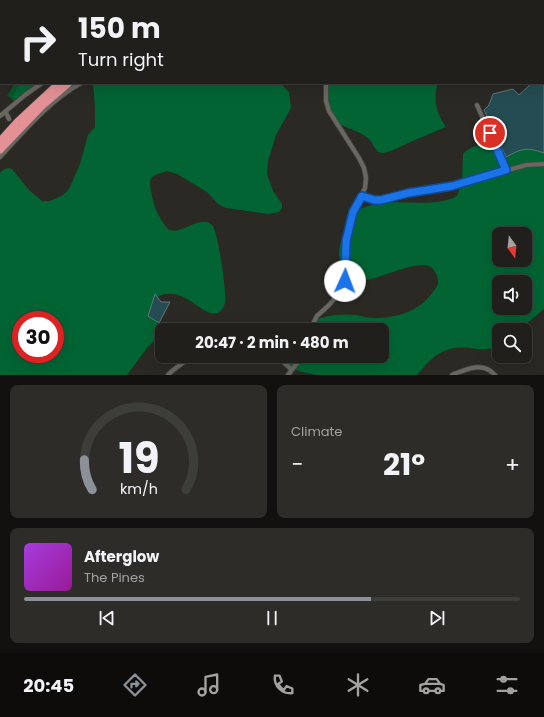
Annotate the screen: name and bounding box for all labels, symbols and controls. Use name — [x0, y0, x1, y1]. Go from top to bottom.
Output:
text: 150 m — [78, 9, 161, 48]
icon: right — [12, 16, 64, 68]
text: Turn right — [78, 47, 164, 72]
pin — [473, 116, 507, 150]
icon: arrive — [479, 122, 501, 144]
north arrow — [492, 227, 532, 267]
map controls — [492, 227, 532, 363]
position arrow — [324, 260, 366, 302]
button: sound — [492, 275, 532, 315]
speed limit sign: 30 — [12, 311, 64, 363]
button: search — [492, 323, 532, 363]
text: 20:47 · 2 min · 480 m — [195, 332, 349, 353]
text: Climate — [291, 422, 342, 441]
text: 19 — [118, 428, 159, 487]
text: 21° — [383, 443, 425, 486]
text: − — [291, 449, 303, 480]
text: + — [505, 449, 520, 480]
text: km/h — [119, 478, 158, 498]
text: Afterglow — [84, 546, 159, 567]
text: The Pines — [84, 568, 145, 587]
icon: previous — [96, 607, 118, 629]
icon: pause — [261, 607, 283, 629]
icon: next — [426, 607, 448, 629]
icon: directions — [121, 671, 149, 699]
icon: music — [195, 671, 223, 699]
icon: phone — [269, 671, 297, 699]
icon: climate — [344, 671, 372, 699]
icon: car — [418, 671, 446, 699]
icon: filters — [493, 671, 521, 699]
text: 20:45 — [23, 673, 74, 698]

